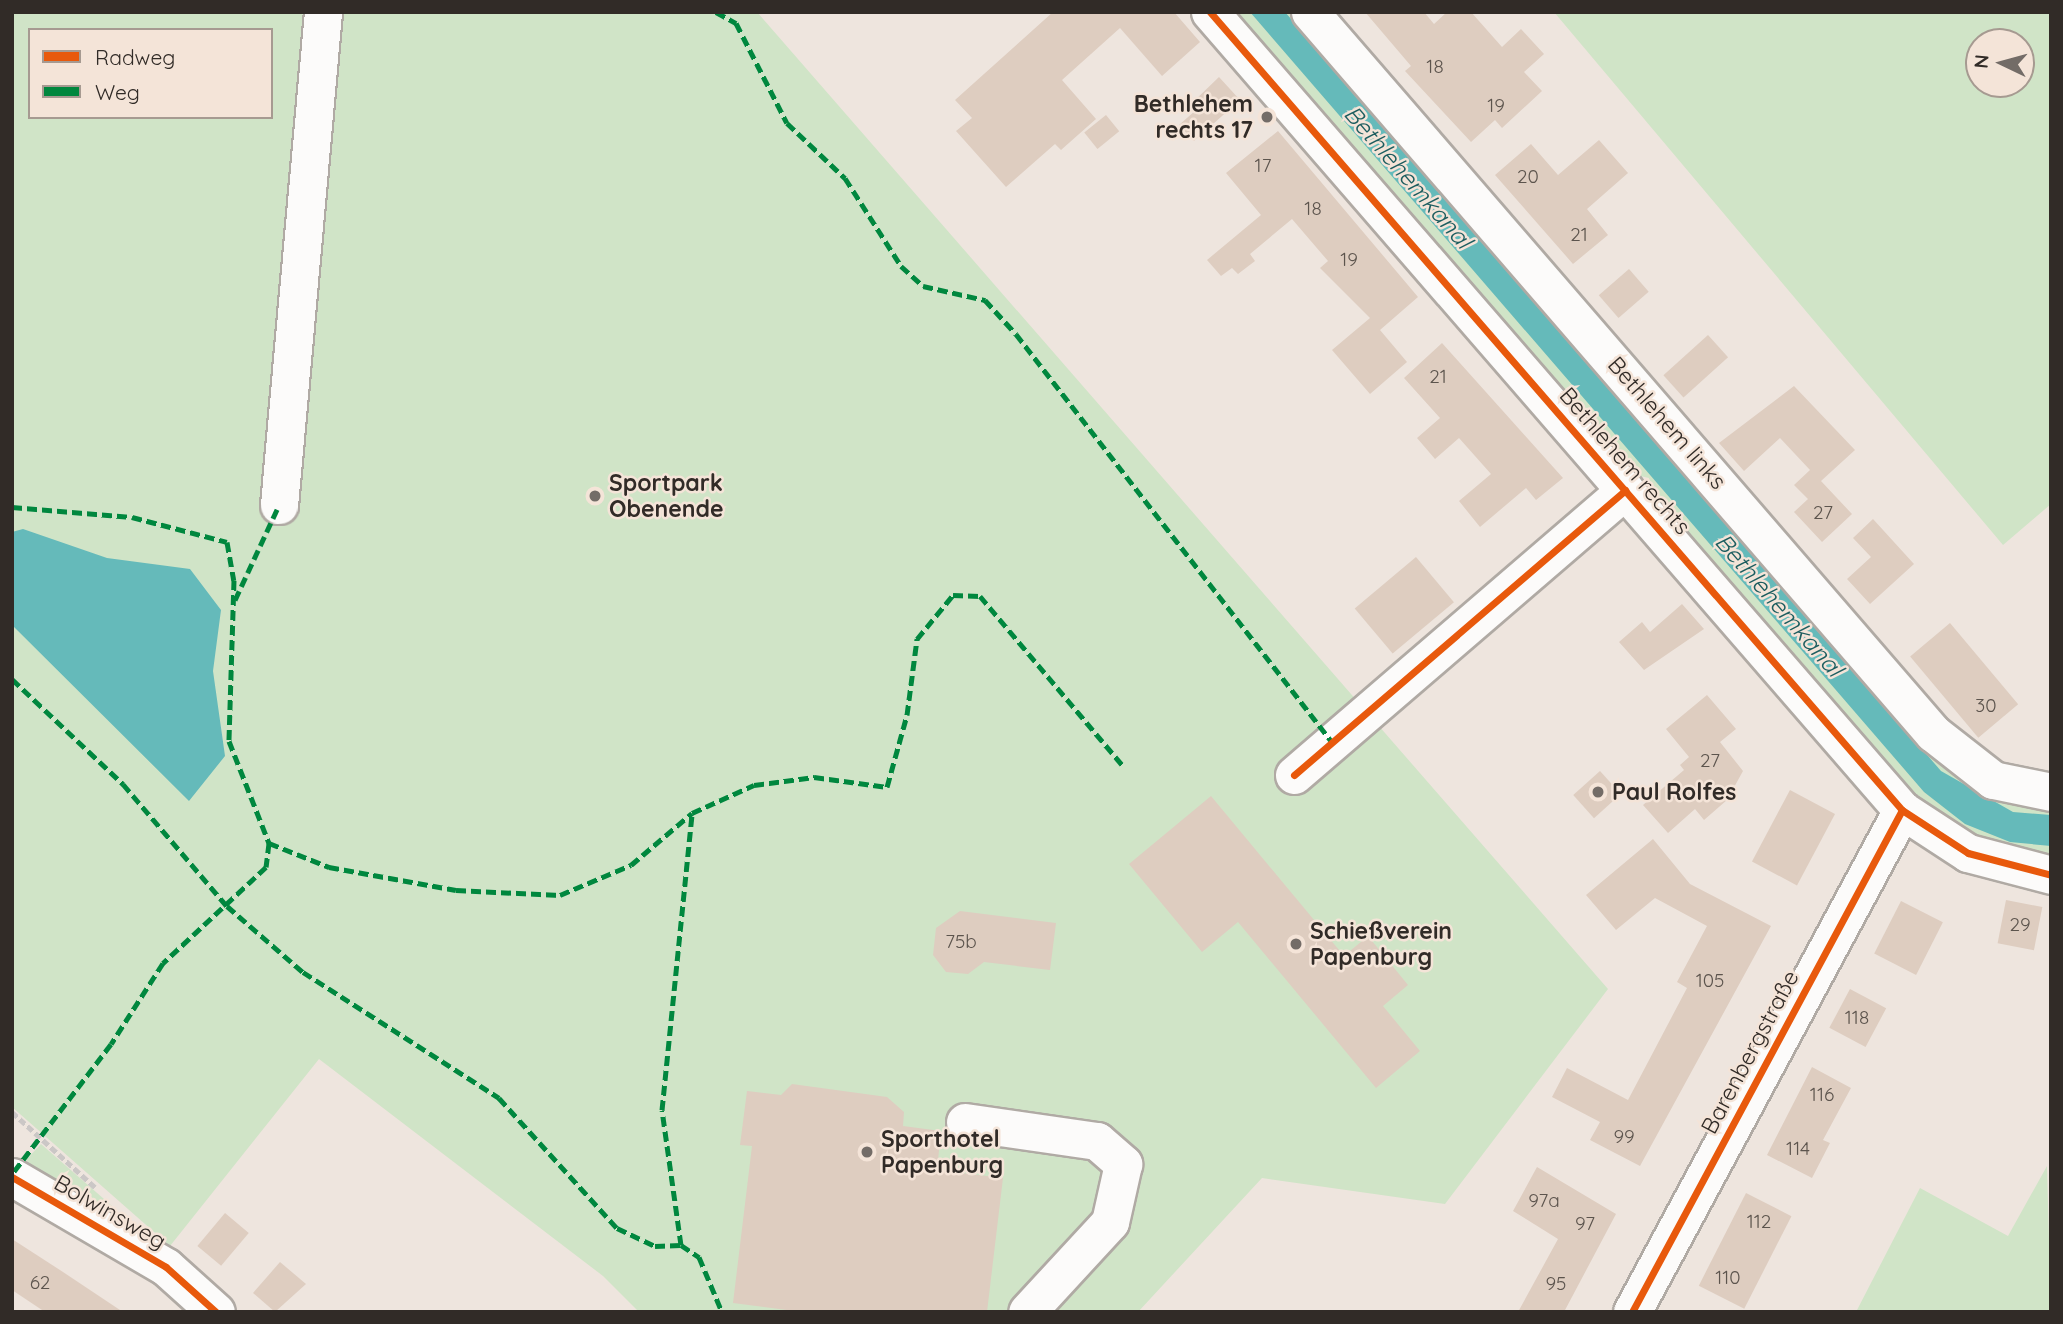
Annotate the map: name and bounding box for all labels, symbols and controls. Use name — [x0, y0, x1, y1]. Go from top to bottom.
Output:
legend — [28, 28, 273, 119]
north arrow — [1965, 28, 2035, 98]
text: Radweg — [95, 44, 175, 70]
text: N — [1969, 53, 1994, 69]
house number: 18 — [1426, 56, 1444, 78]
text: Weg — [95, 79, 140, 105]
place label: Bethlehem rechts 17 — [1134, 90, 1253, 144]
house number: 19 — [1487, 95, 1505, 117]
water label: Bethlehemkanal — [1338, 100, 1478, 254]
marker: Bethlehem rechts 17 — [1259, 109, 1275, 125]
house number: 17 — [1255, 155, 1271, 177]
house number: 20 — [1517, 166, 1539, 188]
house number: 18 — [1304, 198, 1322, 220]
house number: 21 — [1570, 224, 1588, 246]
house number: 19 — [1340, 249, 1358, 271]
street label: Bethlehem links — [1602, 351, 1732, 495]
house number: 21 — [1429, 366, 1447, 388]
street label: Bethlehem rechts — [1554, 382, 1696, 540]
place label: Sportpark Obenende — [609, 469, 723, 523]
marker: Sportpark Obenende — [587, 488, 603, 504]
house number: 27 — [1813, 502, 1833, 524]
water label: Bethlehemkanal — [1709, 528, 1849, 682]
house number: 30 — [1975, 695, 1997, 717]
house number: 27 — [1700, 750, 1720, 772]
place label: Paul Rolfes — [1612, 778, 1736, 806]
marker: Paul Rolfes — [1590, 784, 1606, 800]
house number: 29 — [2009, 914, 2031, 936]
place label: Schießverein Papenburg — [1310, 917, 1452, 971]
house number: 75b — [945, 931, 977, 953]
marker: Schießverein Papenburg — [1288, 936, 1304, 952]
street label: Barenbergstraße — [1695, 966, 1805, 1138]
house number: 105 — [1696, 970, 1724, 992]
house number: 118 — [1845, 1007, 1869, 1029]
house number: 116 — [1810, 1084, 1834, 1106]
place label: Sporthotel Papenburg — [881, 1125, 1003, 1179]
house number: 99 — [1613, 1126, 1635, 1148]
house number: 114 — [1786, 1138, 1810, 1160]
marker: Sporthotel Papenburg — [859, 1144, 875, 1160]
street label: Bolwinsweg — [49, 1169, 171, 1255]
house number: 97a — [1528, 1190, 1560, 1212]
house number: 112 — [1747, 1211, 1771, 1233]
house number: 97 — [1575, 1213, 1595, 1235]
house number: 110 — [1715, 1267, 1741, 1289]
house number: 62 — [30, 1272, 50, 1294]
house number: 95 — [1546, 1273, 1566, 1295]

